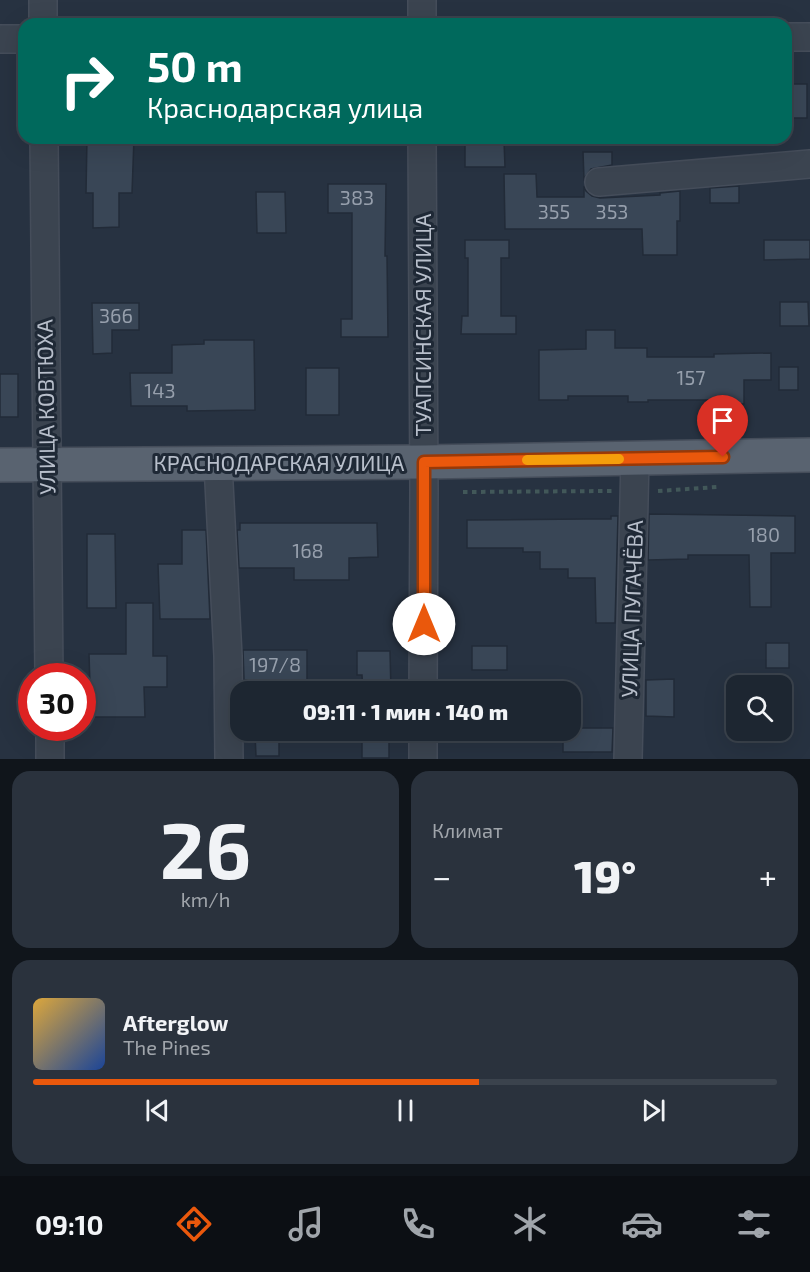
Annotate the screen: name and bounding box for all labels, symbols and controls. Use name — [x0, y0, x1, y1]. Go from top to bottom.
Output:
text: 50 m — [147, 40, 243, 90]
icon: right — [48, 42, 126, 120]
text: Краснодарская улица — [147, 91, 423, 123]
house number: 383 — [340, 185, 374, 209]
house number: 355 — [538, 199, 570, 223]
house number: 353 — [596, 199, 628, 223]
street label: ТУАПСИНСКАЯ УЛИЦА — [409, 213, 435, 436]
house number: 366 — [99, 303, 133, 327]
street label: УЛИЦА КОВТЮХА — [30, 319, 60, 495]
house number: 157 — [677, 365, 705, 389]
house number: 143 — [144, 378, 176, 402]
pin — [697, 395, 748, 457]
icon: arrive — [706, 404, 739, 437]
street label: КРАСНОДАРСКАЯ УЛИЦА — [154, 449, 405, 475]
street label: УЛИЦА ПУГАЧЁВА — [615, 519, 647, 698]
house number: 180 — [748, 522, 780, 546]
house number: 168 — [292, 538, 324, 562]
position arrow — [392, 592, 456, 656]
house number: 197/8 — [249, 652, 301, 676]
speed limit sign: 30 — [18, 663, 96, 741]
map controls — [726, 675, 792, 741]
button: search — [726, 675, 792, 741]
text: 09:11 · 1 мин · 140 m — [303, 698, 508, 724]
text: 26 — [160, 801, 251, 895]
text: Климат — [432, 818, 503, 842]
text: 19° — [574, 848, 636, 902]
text: − — [432, 856, 451, 896]
text: + — [759, 856, 777, 896]
text: km/h — [181, 887, 230, 911]
text: Afterglow — [123, 1009, 228, 1035]
text: The Pines — [123, 1035, 211, 1059]
icon: previous — [141, 1094, 174, 1127]
icon: pause — [389, 1094, 422, 1127]
icon: next — [637, 1094, 670, 1127]
icon: directions — [173, 1203, 215, 1245]
icon: music — [285, 1203, 327, 1245]
icon: phone — [397, 1203, 439, 1245]
icon: climate — [509, 1203, 551, 1245]
icon: car — [621, 1203, 663, 1245]
icon: filters — [733, 1203, 775, 1245]
text: 09:10 — [35, 1208, 104, 1240]

